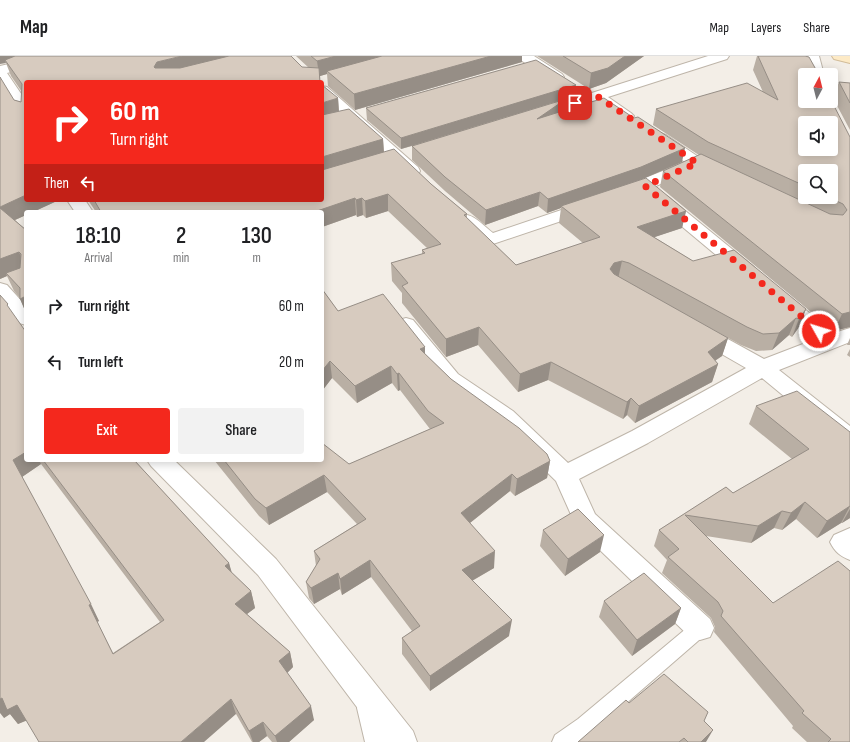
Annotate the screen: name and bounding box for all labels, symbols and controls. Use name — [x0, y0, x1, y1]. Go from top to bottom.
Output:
text: Map — [20, 16, 48, 39]
text: Map — [709, 19, 729, 36]
text: Layers — [751, 19, 781, 36]
text: Share — [803, 19, 830, 36]
north arrow — [798, 68, 838, 108]
map controls — [798, 68, 838, 204]
pin — [558, 86, 592, 120]
icon: arrive — [564, 92, 586, 114]
text: 60 m — [110, 95, 159, 128]
icon: right — [44, 96, 96, 148]
button: sound — [798, 116, 838, 156]
text: Turn right — [110, 129, 168, 150]
button: search — [798, 164, 838, 204]
icon: left — [77, 172, 99, 194]
text: Then — [44, 174, 69, 193]
text: 18:10 — [76, 221, 121, 250]
text: 2 — [176, 221, 186, 250]
text: 130 — [241, 221, 272, 250]
text: Arrival — [85, 250, 113, 266]
text: min — [173, 250, 189, 266]
text: m — [253, 250, 261, 266]
icon: right — [44, 295, 66, 317]
text: Turn right — [78, 297, 130, 316]
text: 60 m — [279, 297, 304, 316]
position arrow — [798, 310, 840, 352]
icon: left — [44, 351, 66, 373]
text: Turn left — [78, 353, 123, 372]
text: 20 m — [279, 353, 304, 372]
button: Exit — [44, 408, 170, 454]
button: Share — [178, 408, 304, 454]

